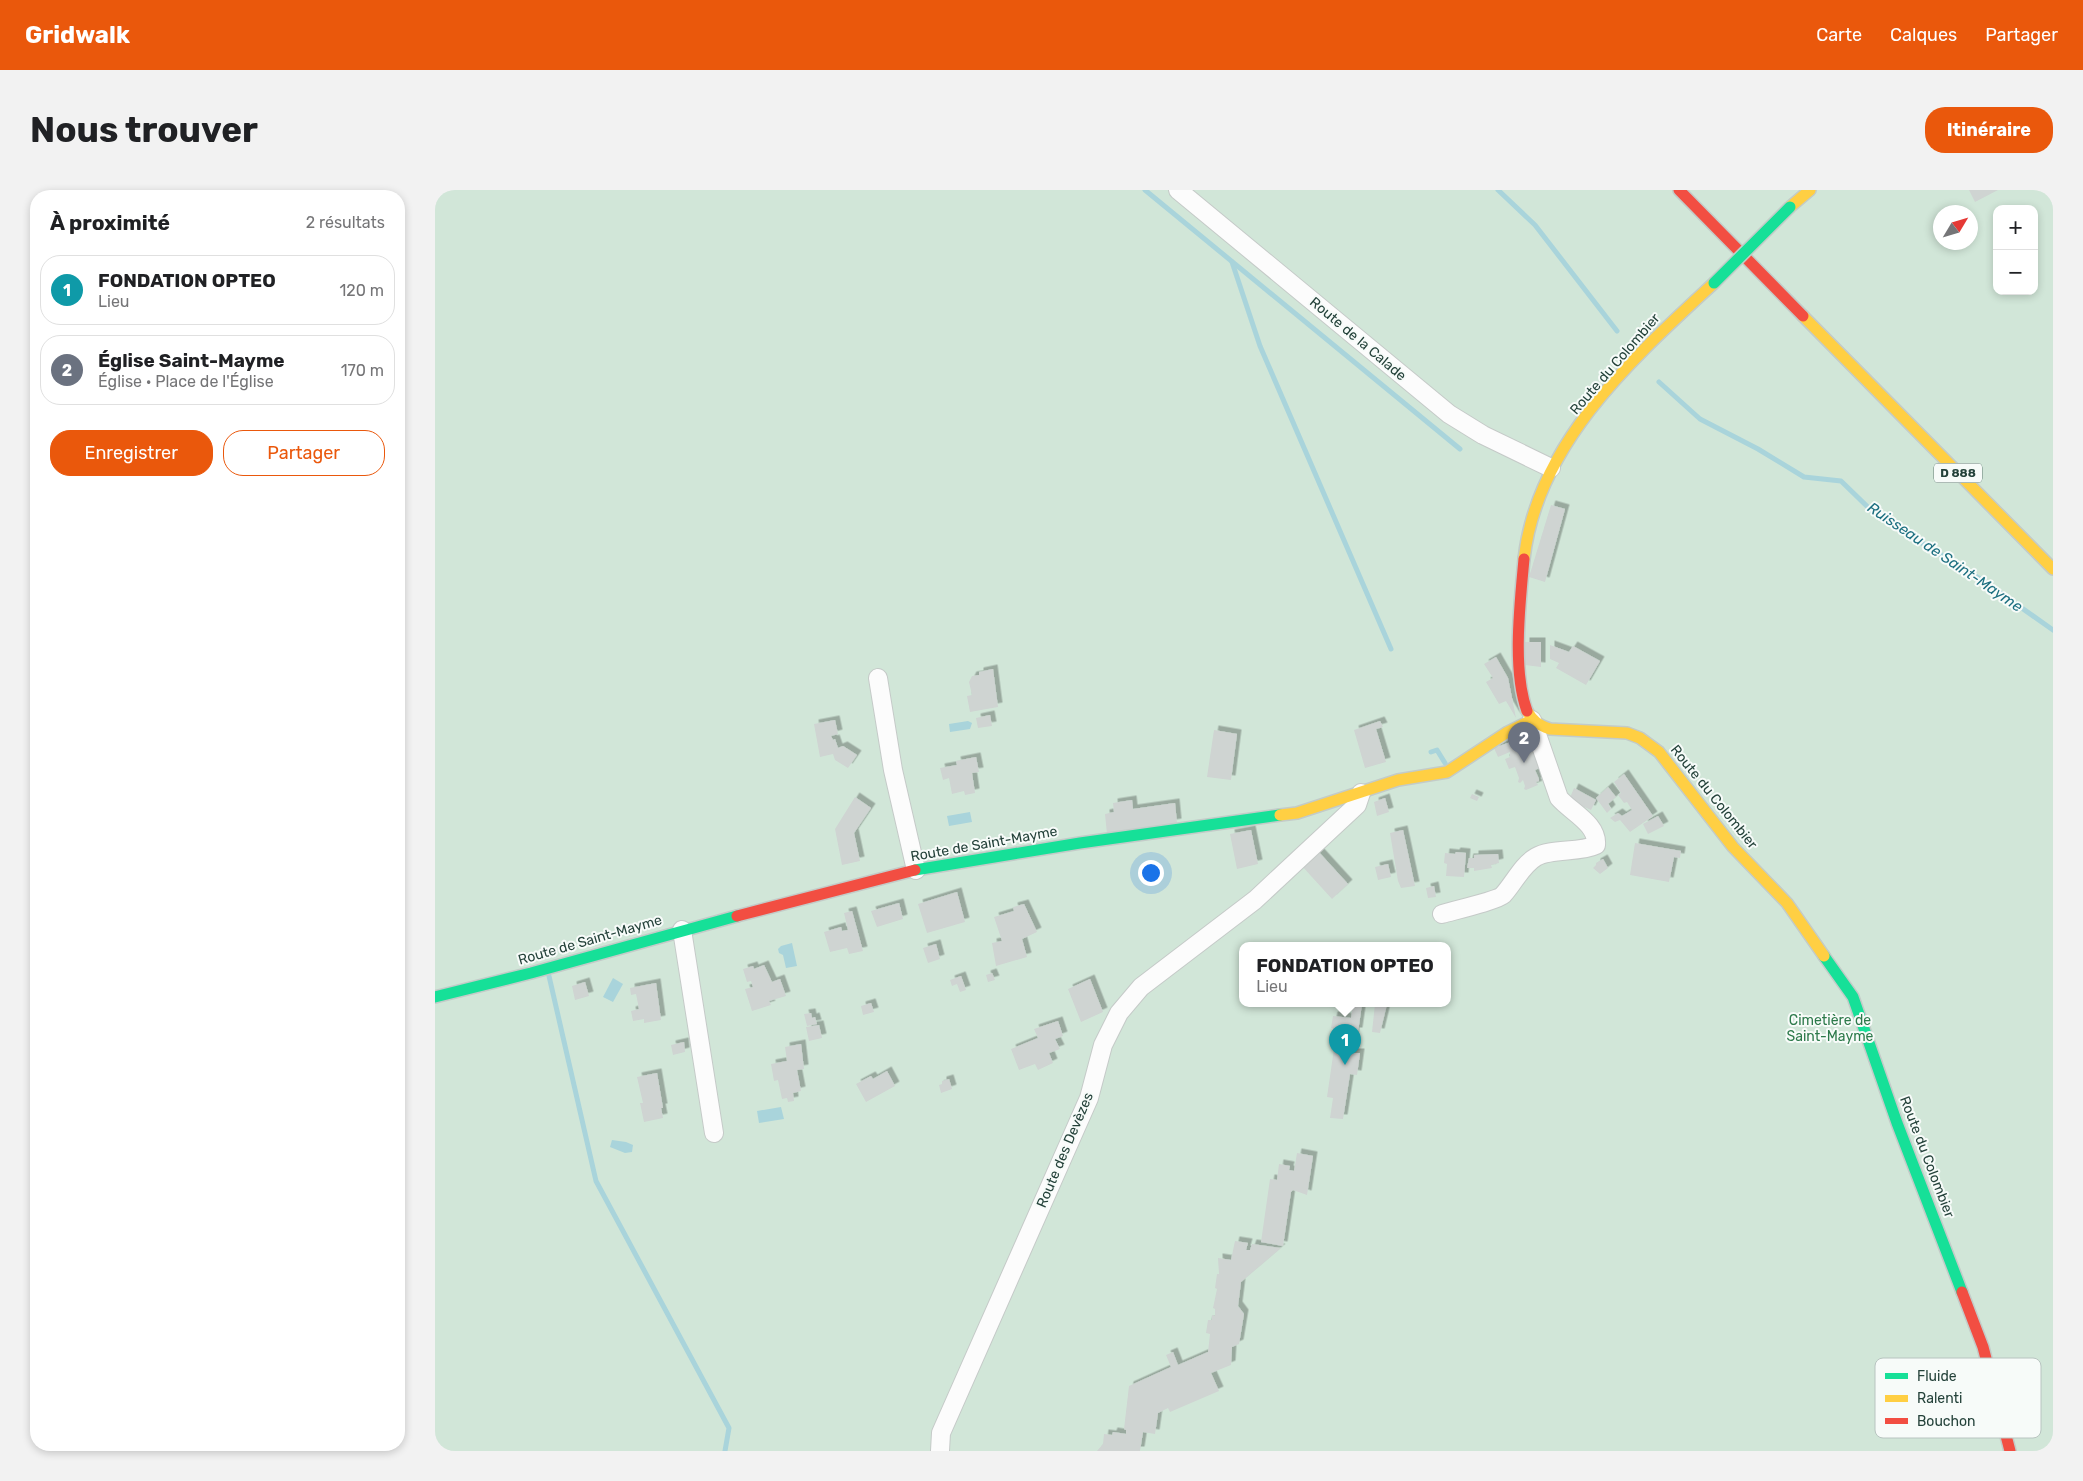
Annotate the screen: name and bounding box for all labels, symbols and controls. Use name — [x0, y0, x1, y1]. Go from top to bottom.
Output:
text: Gridwalk — [25, 21, 130, 49]
text: Carte — [1816, 24, 1862, 46]
text: Calques — [1890, 24, 1957, 46]
text: Partager — [1985, 24, 2058, 46]
button: Itinéraire — [1925, 107, 2053, 153]
text: Nous trouver — [30, 109, 258, 151]
north arrow — [1933, 205, 1978, 250]
map controls — [1993, 205, 2038, 295]
button: + — [1993, 205, 2038, 250]
text: À proximité — [50, 210, 170, 235]
text: 2 résultats — [306, 213, 385, 232]
button: − — [1993, 250, 2038, 295]
text: FONDATION OPTEO — [98, 269, 276, 292]
text: 1 — [63, 281, 71, 300]
text: 120 m — [339, 281, 384, 300]
text: Lieu — [98, 292, 129, 311]
street label: Route de la Calade — [1306, 294, 1410, 384]
street label: Route du Colombier — [1566, 309, 1664, 418]
text: Église Saint-Mayme — [98, 349, 285, 372]
text: 2 — [62, 361, 72, 380]
text: 170 m — [341, 361, 384, 380]
text: Église · Place de l'Église — [98, 372, 274, 391]
button: Enregistrer — [50, 430, 213, 476]
button: Partager — [223, 430, 385, 476]
road number: D 888 — [1934, 464, 1982, 482]
water label: Ruisseau de Saint-Mayme — [1864, 498, 2026, 616]
pin: 2 — [1508, 722, 1540, 763]
street label: Route du Colombier — [1667, 742, 1761, 853]
street label: Route de Saint-Mayme — [909, 823, 1059, 865]
your location — [1138, 860, 1164, 886]
street label: Route de Saint-Mayme — [516, 911, 664, 969]
popup — [1239, 942, 1451, 1007]
text: FONDATION OPTEO — [1256, 954, 1434, 977]
text: Lieu — [1256, 977, 1288, 996]
park label: Cimetière de Saint-Mayme — [1787, 1012, 1874, 1045]
pin: 1 — [1329, 1024, 1361, 1065]
street label: Route des Devèzes — [1033, 1090, 1097, 1210]
street label: Route du Colombier — [1896, 1094, 1958, 1221]
legend — [1875, 1358, 2041, 1438]
text: Fluide — [1917, 1368, 1957, 1385]
text: Ralenti — [1917, 1390, 1962, 1407]
text: Bouchon — [1917, 1413, 1976, 1430]

